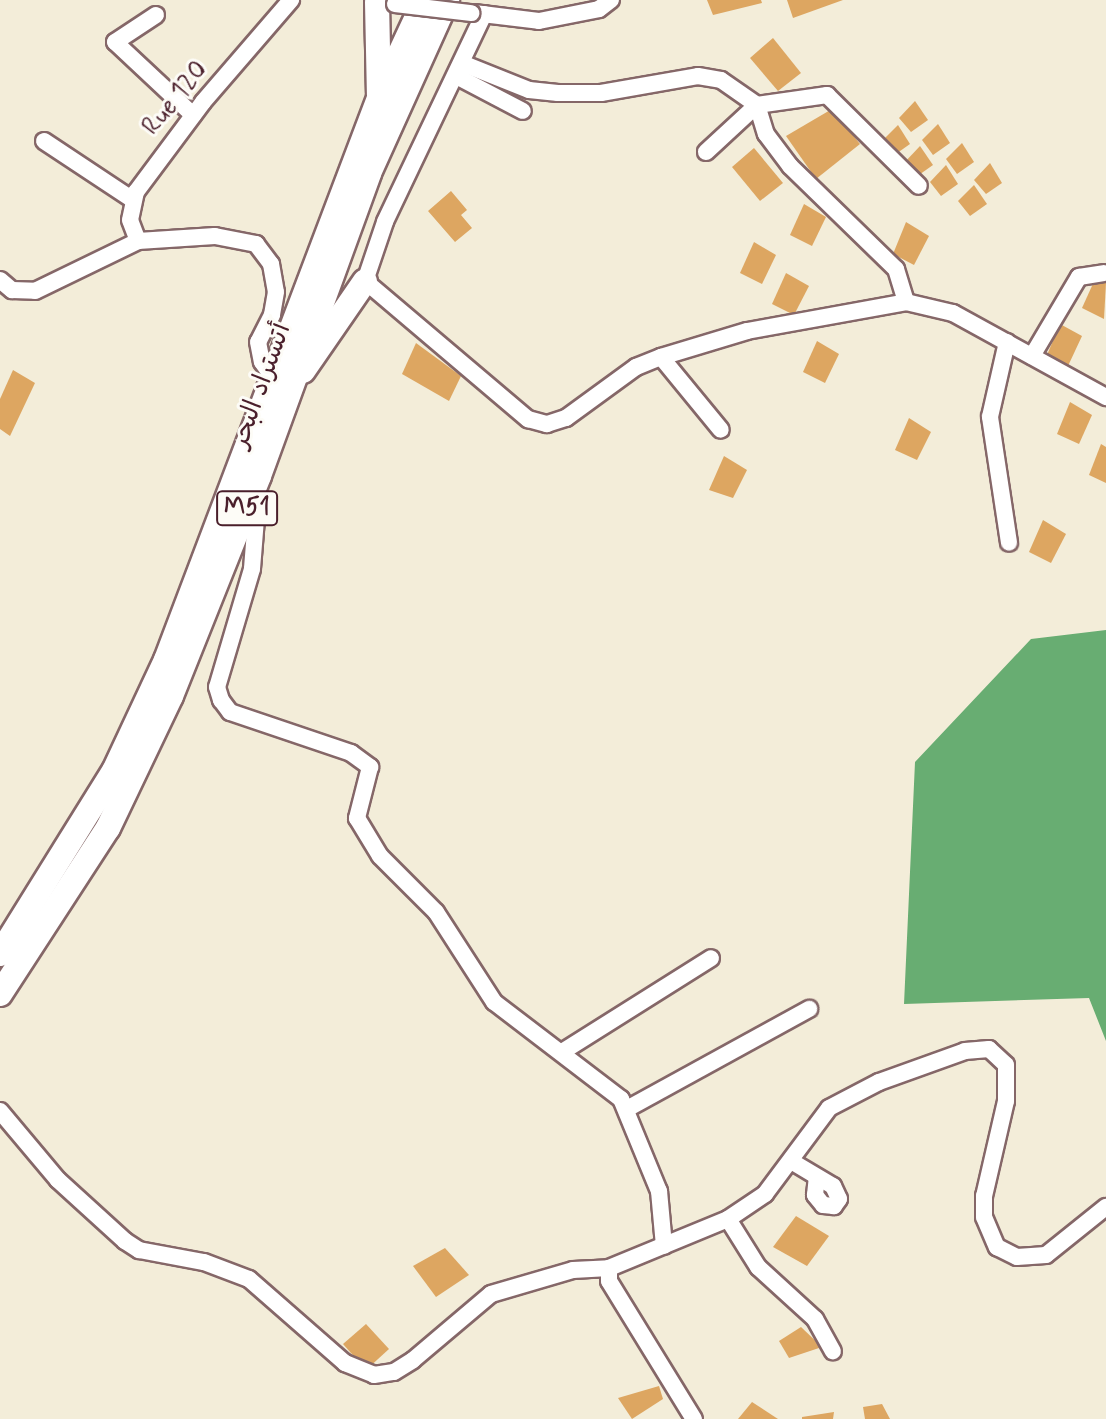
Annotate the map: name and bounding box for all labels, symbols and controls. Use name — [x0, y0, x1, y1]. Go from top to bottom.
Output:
street label: Rue 120 — [137, 56, 215, 142]
street label: أتستراد البحر — [225, 319, 299, 453]
road number: M51 — [215, 488, 279, 528]

